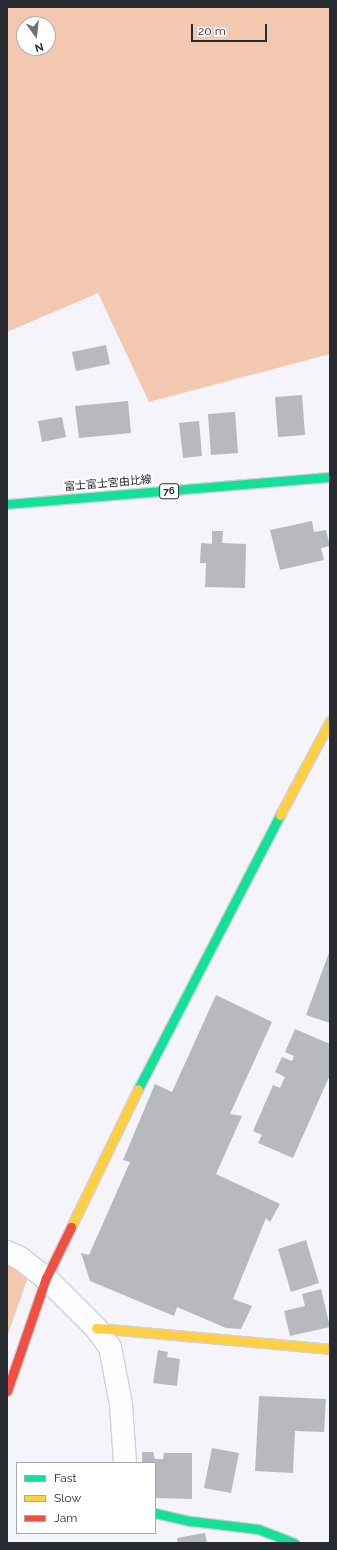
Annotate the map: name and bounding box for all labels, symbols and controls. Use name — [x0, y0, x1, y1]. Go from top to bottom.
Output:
north arrow — [16, 16, 56, 56]
scale bar — [193, 16, 269, 42]
text: 20 m — [198, 24, 226, 38]
text: N — [33, 40, 45, 54]
street label: 富士富士宮由比線 — [64, 474, 152, 494]
road number: 76 — [159, 483, 179, 499]
legend — [16, 1462, 156, 1534]
text: Fast — [54, 1471, 77, 1485]
text: Slow — [54, 1491, 81, 1505]
text: Jam — [54, 1511, 77, 1525]

